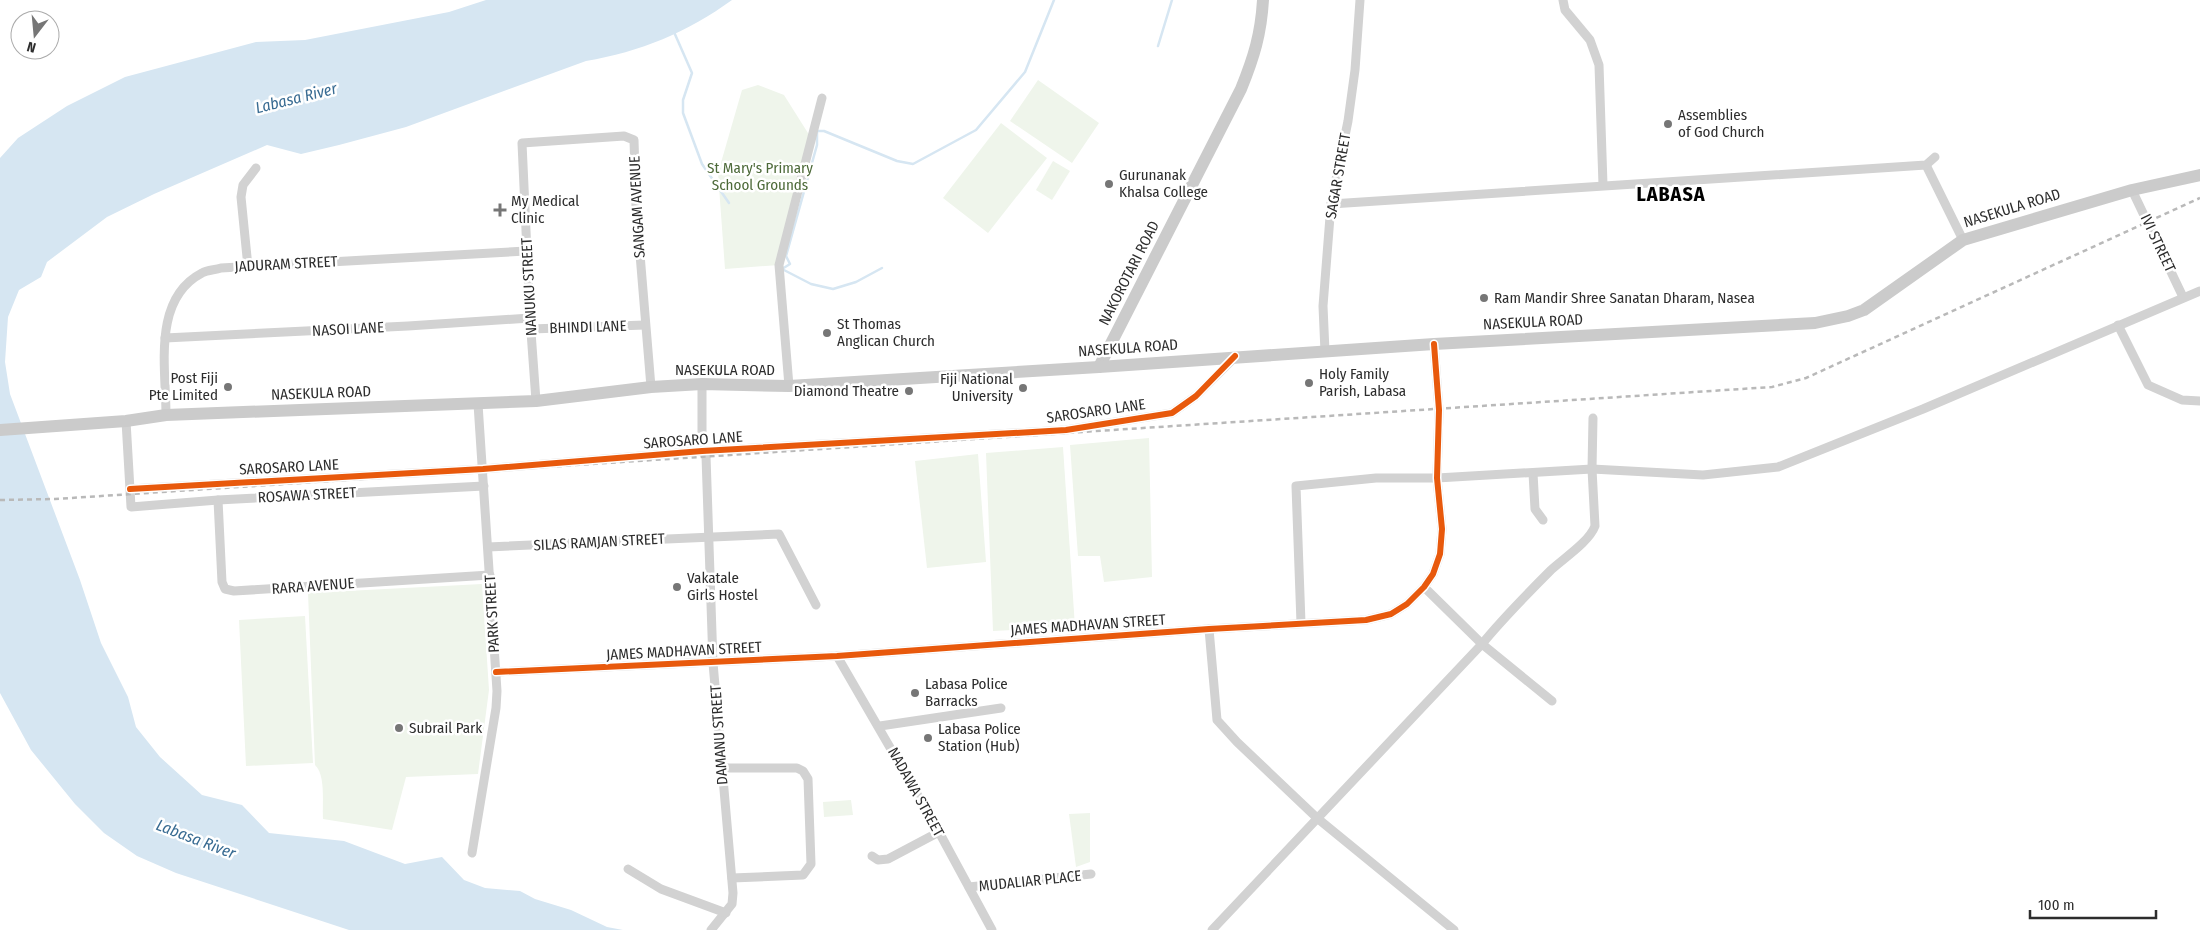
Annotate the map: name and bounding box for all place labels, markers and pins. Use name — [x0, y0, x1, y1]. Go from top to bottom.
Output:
place label: Assemblies of God Church — [1678, 106, 1764, 141]
marker: Assemblies of God Church — [1662, 118, 1674, 130]
place label: Gurunanak Khalsa College — [1119, 166, 1208, 201]
marker: Gurunanak Khalsa College — [1103, 178, 1115, 190]
place label: My Medical Clinic — [511, 192, 579, 227]
marker: My Medical Clinic — [493, 203, 507, 217]
place label: Ram Mandir Shree Sanatan Dharam, Nasea — [1494, 289, 1755, 307]
marker: Ram Mandir Shree Sanatan Dharam, Nasea — [1478, 292, 1490, 304]
place label: St Thomas Anglican Church — [837, 315, 935, 350]
marker: St Thomas Anglican Church — [821, 327, 833, 339]
place label: Holy Family Parish, Labasa — [1319, 365, 1406, 400]
place label: Post Fiji Pte Limited — [149, 369, 218, 404]
place label: Fiji National University — [940, 370, 1013, 405]
marker: Holy Family Parish, Labasa — [1303, 377, 1315, 389]
marker: Post Fiji Pte Limited — [222, 381, 234, 393]
place label: Diamond Theatre — [794, 382, 899, 400]
marker: Fiji National University — [1017, 382, 1029, 394]
marker: Diamond Theatre — [903, 385, 915, 397]
place label: Vakatale Girls Hostel — [687, 569, 758, 604]
marker: Vakatale Girls Hostel — [671, 581, 683, 593]
place label: Labasa Police Barracks — [925, 675, 1008, 710]
marker: Labasa Police Barracks — [909, 687, 921, 699]
place label: Subrail Park — [409, 719, 482, 737]
place label: Labasa Police Station (Hub) — [938, 720, 1021, 755]
marker: Subrail Park — [393, 722, 405, 734]
marker: Labasa Police Station (Hub) — [922, 732, 934, 744]

